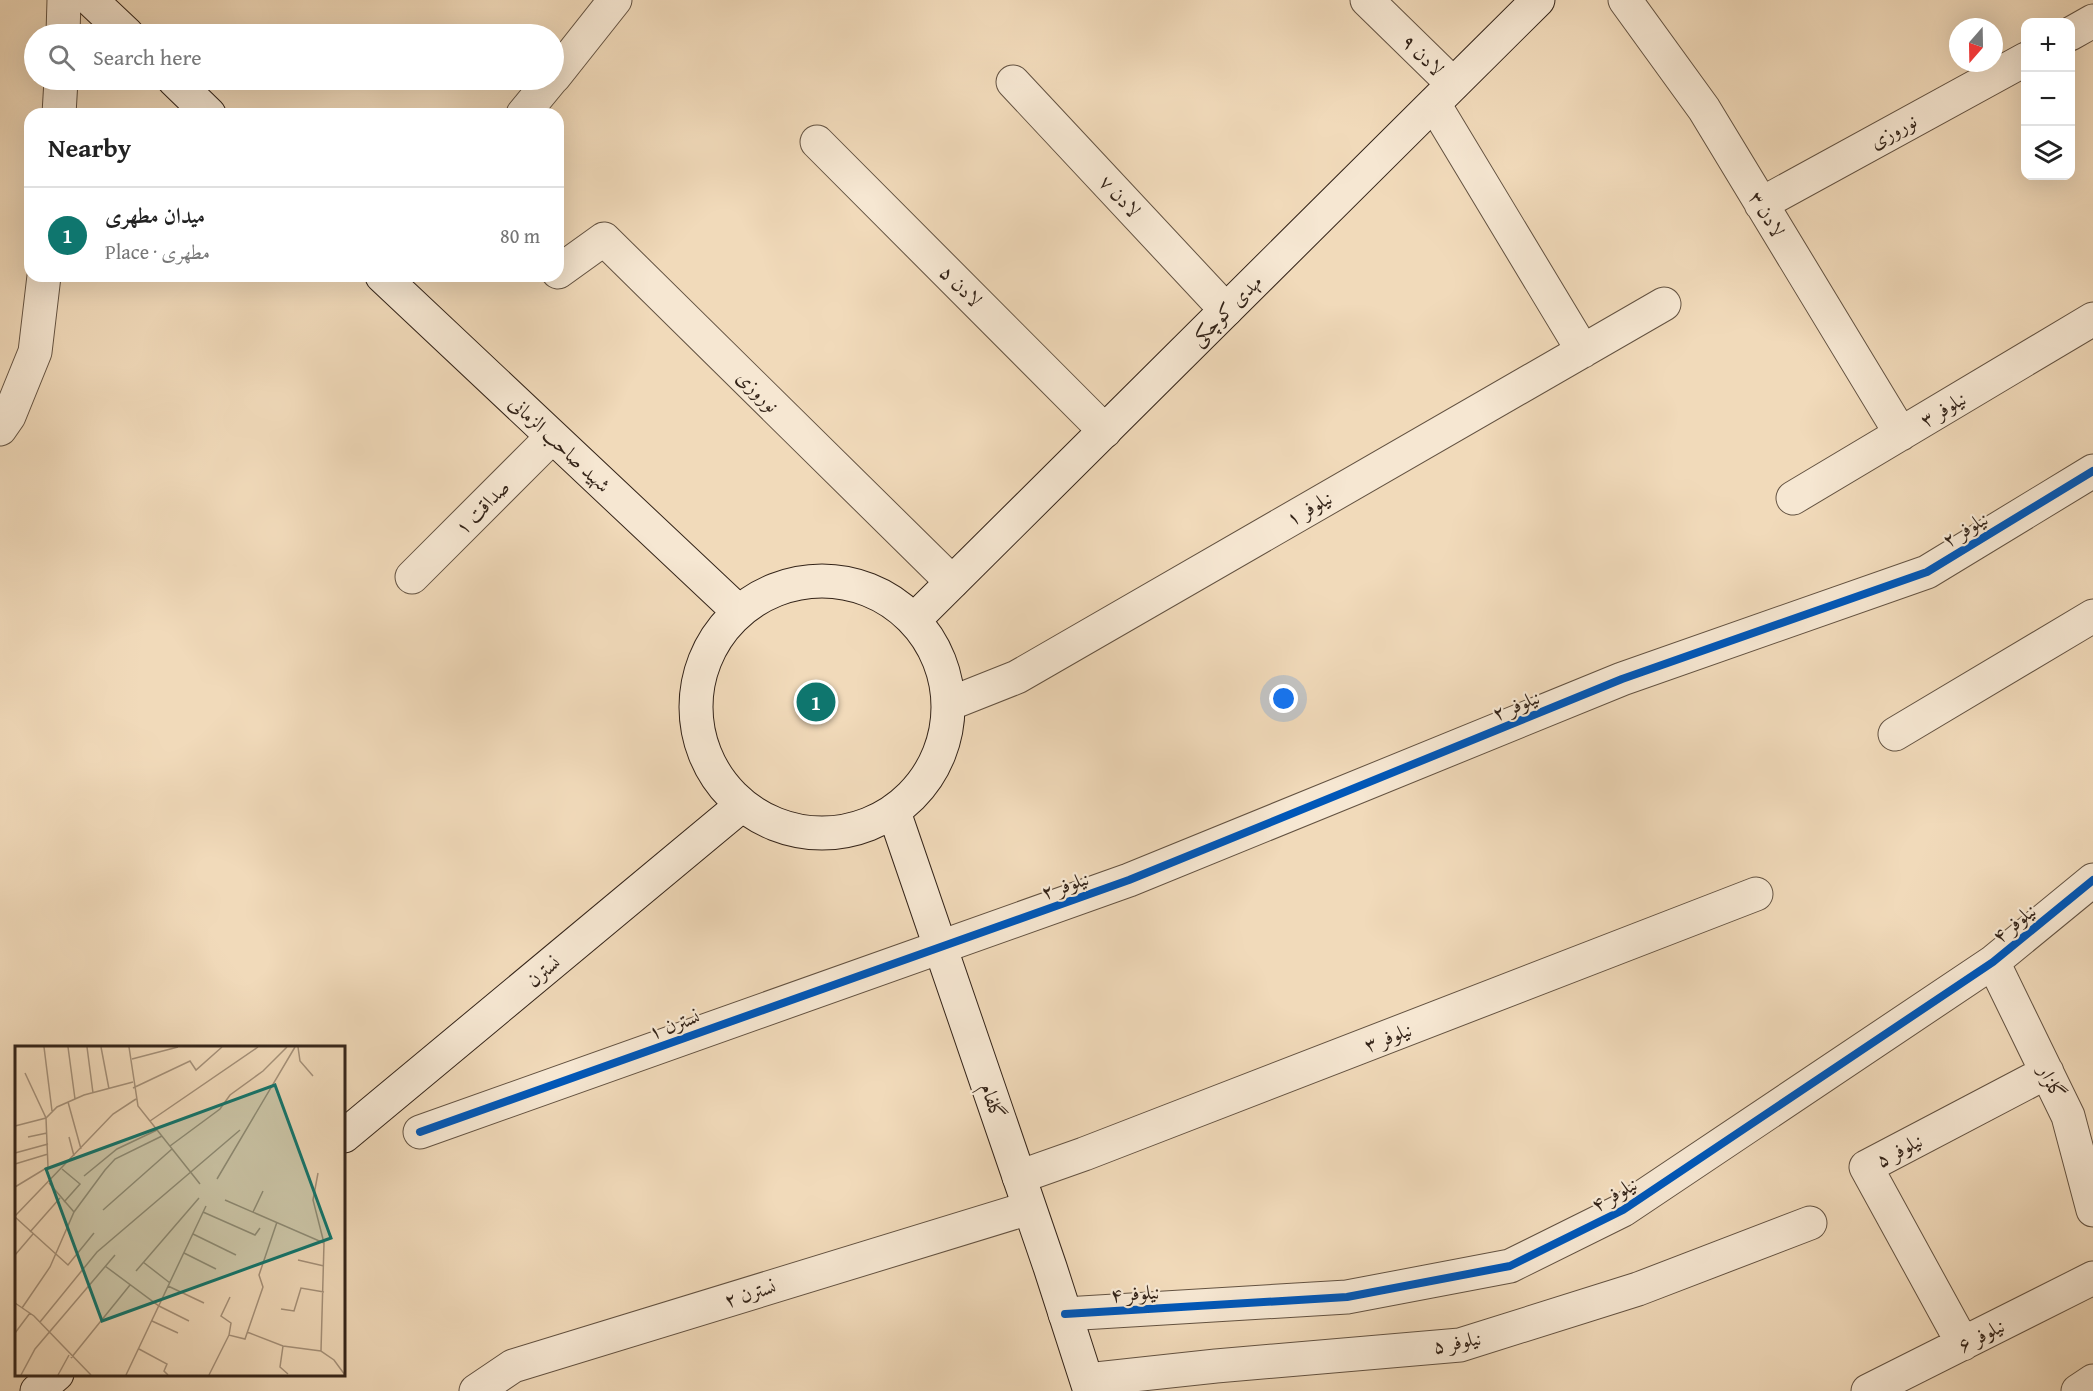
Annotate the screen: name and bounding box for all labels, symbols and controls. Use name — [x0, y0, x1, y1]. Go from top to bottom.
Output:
north arrow — [1949, 18, 2003, 72]
map controls — [2021, 18, 2075, 180]
button: + — [2021, 18, 2075, 72]
search box — [24, 24, 564, 90]
street label: لادن ۹ — [1396, 27, 1451, 82]
icon: search — [45, 41, 78, 74]
text: Search here — [93, 41, 202, 73]
button: − — [2021, 72, 2075, 126]
street label: نوروزی — [1864, 106, 1922, 155]
button: layers — [2021, 126, 2075, 180]
text: Nearby — [48, 128, 131, 167]
street label: لادن ۷ — [1093, 168, 1148, 224]
street label: لادن ۳ — [1742, 185, 1793, 242]
text: میدان مطهری — [105, 199, 205, 231]
text: 1 — [62, 221, 73, 250]
text: 80 m — [500, 221, 540, 250]
text: Place · مطهری — [105, 237, 210, 266]
street label: لادن ۵ — [934, 258, 989, 313]
street label: مهدی کوچکی — [1183, 267, 1268, 352]
street label: نوروزی — [730, 363, 786, 419]
street label: نیلوفر ۳ — [1914, 383, 1971, 434]
street label: شهید صاحب الزمانی — [503, 389, 618, 499]
street label: صداقت ۱ — [448, 473, 516, 541]
street label: نیلوفر ۱ — [1280, 483, 1337, 532]
street label: نیلوفر ۲ — [1936, 503, 1993, 554]
pin: 1 — [796, 680, 836, 724]
street label: نیلوفر ۲ — [1488, 682, 1544, 727]
your location — [1269, 684, 1298, 713]
street label: نیلوفر ۲ — [1037, 863, 1093, 906]
street label: نیلوفر ۴ — [1985, 896, 2042, 949]
street label: نسترن — [519, 948, 566, 994]
street label: نسترن ۱ — [644, 1001, 704, 1046]
street label: نیلوفر ۳ — [1360, 1014, 1416, 1059]
inset map — [15, 1046, 345, 1376]
street label: گلزار — [2031, 1058, 2073, 1104]
street label: گلفام — [970, 1079, 1013, 1124]
street label: نیلوفر ۵ — [1870, 1125, 1927, 1174]
street label: نیلوفر ۴ — [1585, 1169, 1642, 1218]
street label: نسترن ۲ — [720, 1271, 779, 1314]
street label: نیلوفر ۴ — [1109, 1276, 1161, 1309]
street label: نیلوفر ۶ — [1952, 1310, 2009, 1359]
street label: نیلوفر ۵ — [1430, 1323, 1484, 1360]

